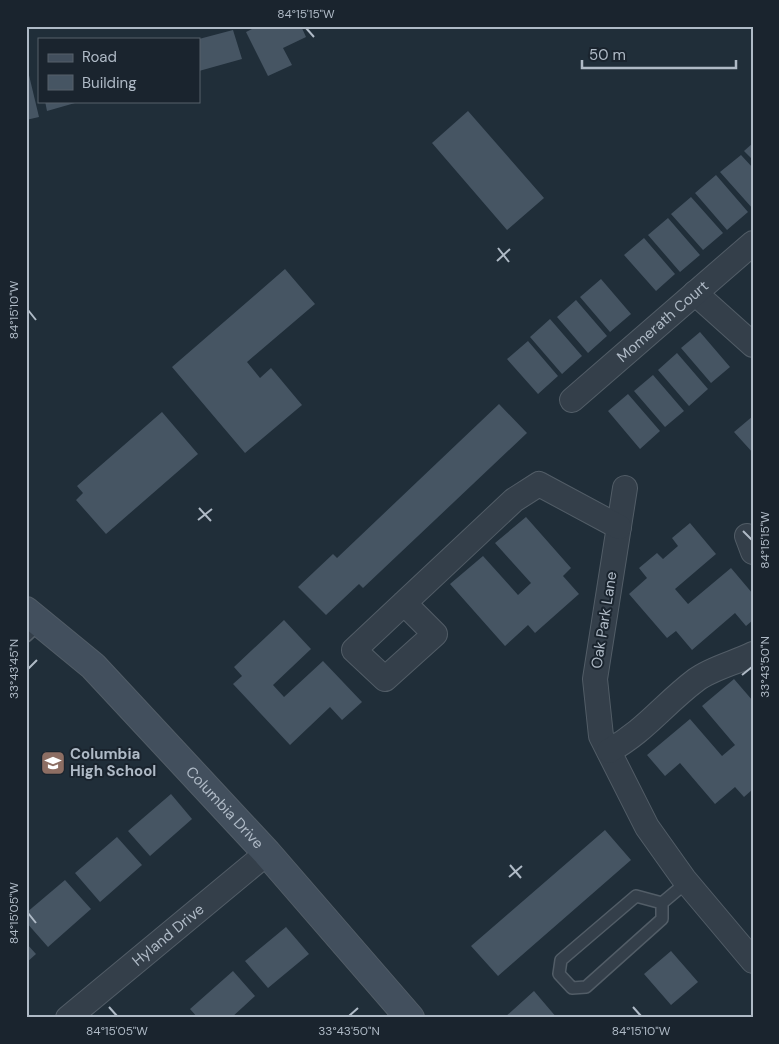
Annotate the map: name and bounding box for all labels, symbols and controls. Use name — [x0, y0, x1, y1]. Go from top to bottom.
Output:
text: 84°15'15"W — [277, 6, 335, 22]
legend — [38, 38, 200, 102]
scale bar — [582, 38, 735, 70]
text: 50 m — [589, 45, 626, 65]
text: Road — [82, 47, 117, 67]
text: Building — [82, 73, 137, 93]
street label: Momerath Court — [613, 276, 713, 367]
text: 84°15'10"W — [6, 280, 22, 339]
text: 84°15'15"W — [757, 511, 773, 569]
street label: Oak Park Lane — [586, 570, 622, 670]
text: 33°43'50"N — [757, 636, 773, 698]
text: 33°43'45"N — [6, 639, 22, 699]
place label: Columbia High School — [70, 744, 156, 781]
school or university icon: Columbia High School — [40, 750, 66, 776]
street label: Columbia Drive — [181, 762, 268, 853]
text: 84°15'05"W — [6, 882, 22, 944]
street label: Hyland Drive — [128, 899, 208, 971]
text: 84°15'05"W — [86, 1023, 148, 1039]
text: 33°43'50"N — [318, 1023, 380, 1039]
text: 84°15'10"W — [612, 1023, 671, 1039]

